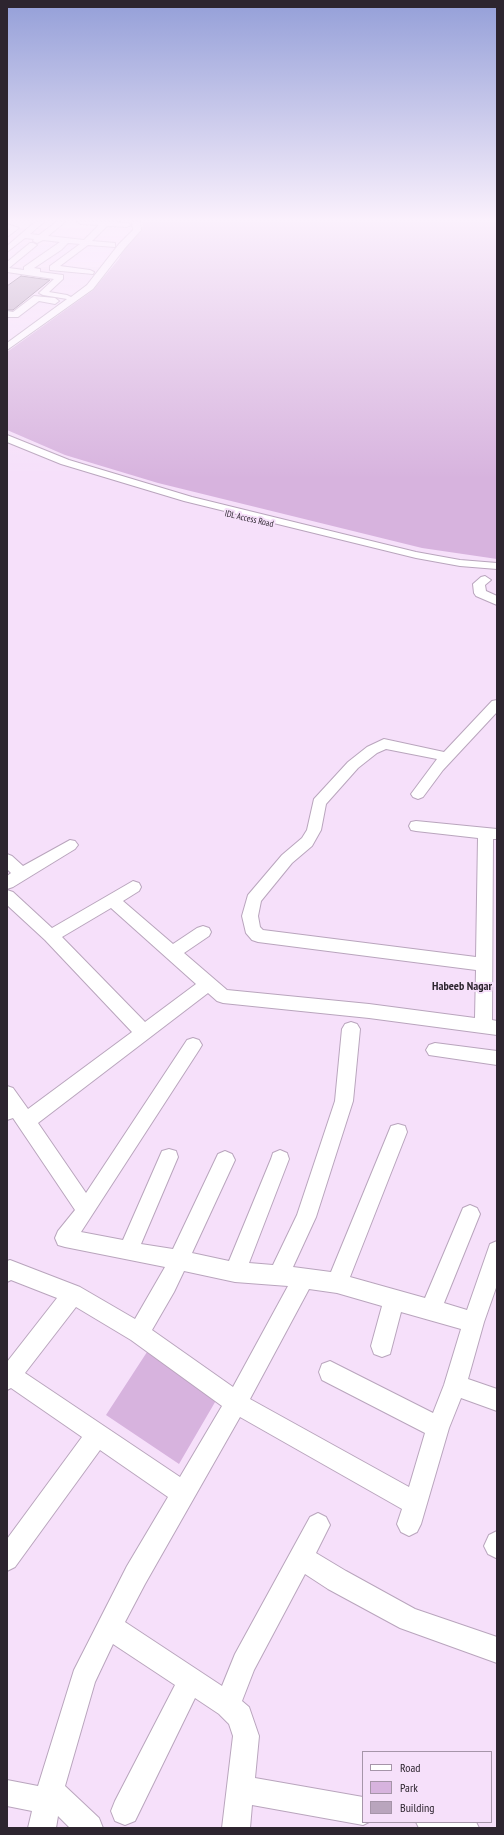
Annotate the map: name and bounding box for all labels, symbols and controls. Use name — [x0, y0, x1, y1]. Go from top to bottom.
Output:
street label: IDL Access Road — [224, 508, 274, 530]
district label: Habeeb Nagar — [432, 980, 492, 994]
legend — [362, 1751, 492, 1823]
text: Road — [400, 1760, 420, 1775]
text: Park — [400, 1780, 418, 1795]
text: Building — [400, 1800, 435, 1815]

